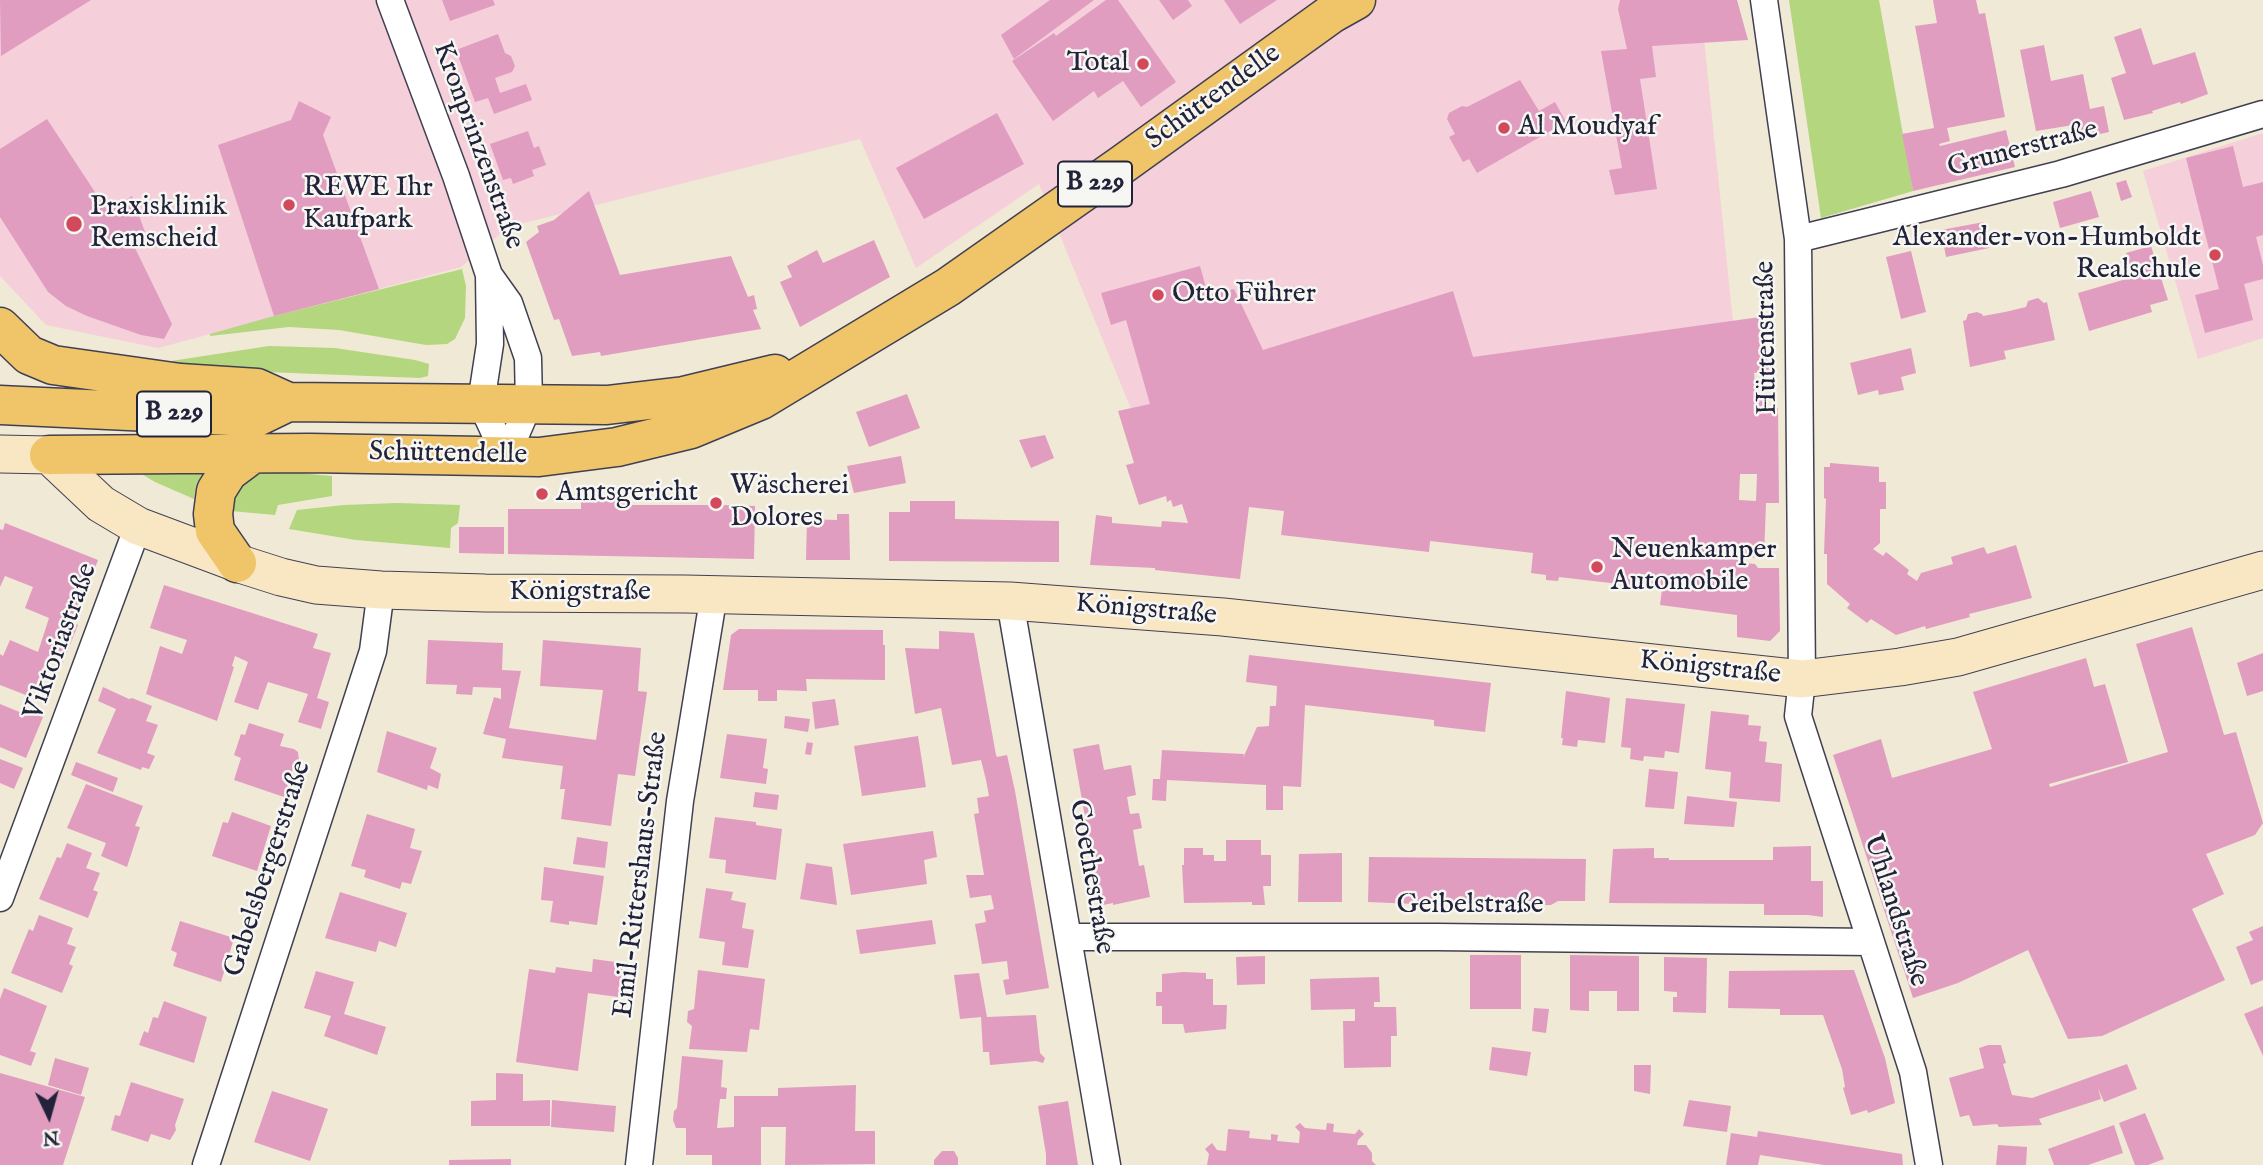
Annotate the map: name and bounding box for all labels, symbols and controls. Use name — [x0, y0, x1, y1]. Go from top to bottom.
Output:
street label: Kronprinzenstraße — [424, 38, 530, 254]
street label: Schüttendelle — [1140, 38, 1288, 158]
place label: Total — [1067, 47, 1129, 81]
marker: Total — [1135, 56, 1151, 72]
place label: Al Moudyaf — [1518, 111, 1657, 145]
street label: Grunerstraße — [1944, 114, 2102, 186]
marker: Al Moudyaf — [1496, 120, 1512, 136]
road number: B 229 — [1058, 162, 1132, 206]
place label: REWE Ihr Kaufpark — [303, 172, 433, 238]
place label: Praxisklinik Remscheid — [90, 191, 227, 257]
marker: REWE Ihr Kaufpark — [281, 197, 297, 213]
marker: Praxisklinik Remscheid — [64, 214, 84, 234]
place label: Alexander-von-Humboldt Realschule — [1893, 222, 2201, 288]
marker: Alexander-von-Humboldt Realschule — [2207, 247, 2223, 263]
street label: Hüttenstraße — [1750, 261, 1786, 415]
place label: Otto Führer — [1172, 278, 1316, 312]
marker: Otto Führer — [1150, 287, 1166, 303]
road number: B 229 — [137, 392, 211, 436]
street label: Schüttendelle — [368, 437, 528, 473]
place label: Wäscherei Dolores — [730, 470, 849, 536]
place label: Amtsgericht — [556, 477, 698, 511]
marker: Amtsgericht — [534, 486, 550, 502]
marker: Wäscherei Dolores — [708, 495, 724, 511]
place label: Neuenkamper Automobile — [1611, 534, 1777, 600]
street label: Viktoriastraße — [18, 559, 106, 725]
marker: Neuenkamper Automobile — [1589, 559, 1605, 575]
street label: Königstraße — [509, 576, 651, 610]
street label: Königstraße — [1074, 588, 1218, 634]
street label: Königstraße — [1638, 645, 1782, 693]
street label: Emil-Rittershaus-Straße — [608, 730, 676, 1020]
street label: Gabelsbergerstraße — [218, 757, 320, 981]
street label: Goethestraße — [1060, 797, 1120, 957]
street label: Uhlandstraße — [1854, 831, 1934, 991]
street label: Geibelstraße — [1396, 889, 1544, 923]
north arrow — [14, 1081, 84, 1151]
text: N — [42, 1124, 60, 1150]

